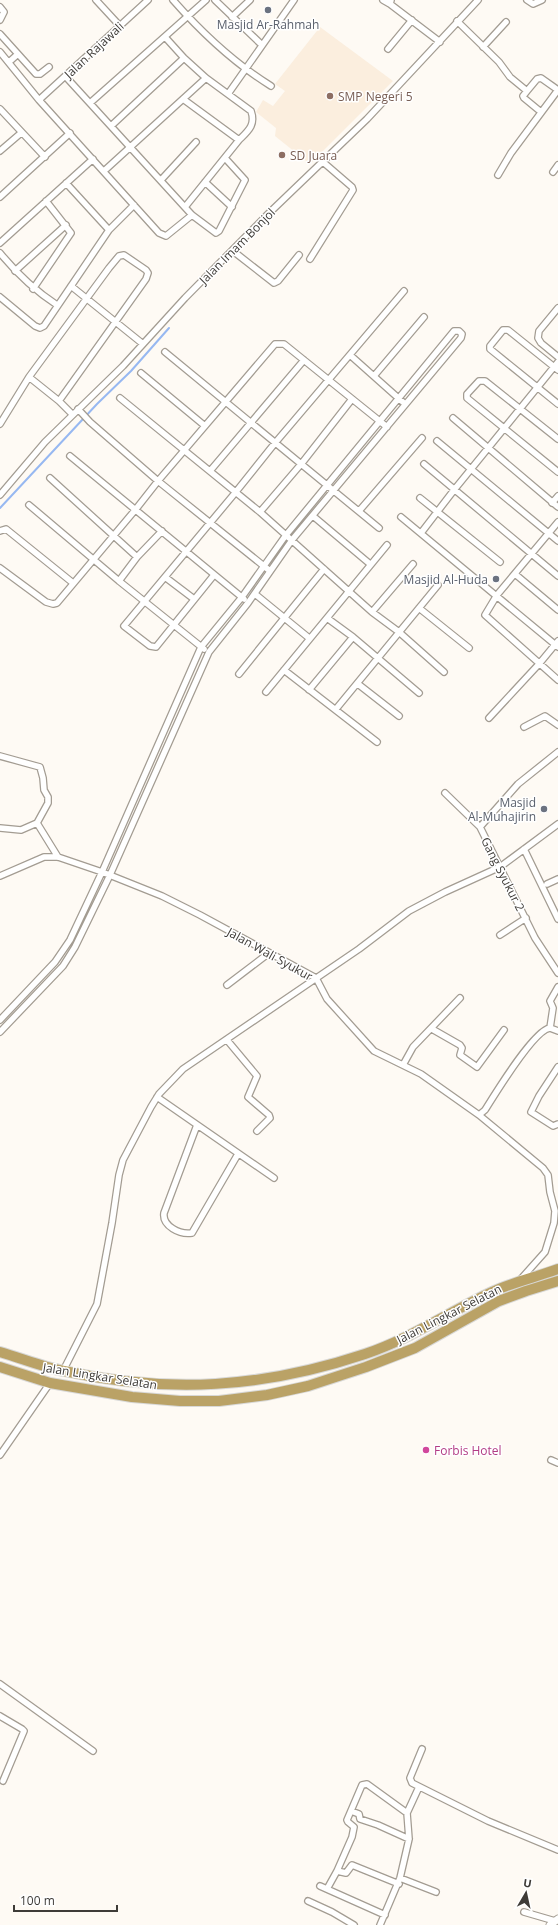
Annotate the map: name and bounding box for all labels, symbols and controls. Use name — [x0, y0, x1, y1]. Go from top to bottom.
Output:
marker: Masjid Ar-Rahmah — [263, 5, 273, 15]
place label: Masjid Ar-Rahmah — [217, 16, 319, 33]
street label: Jalan Rajawali — [60, 18, 128, 83]
place label: SMP Negeri 5 — [338, 88, 413, 105]
marker: SMP Negeri 5 — [325, 91, 335, 101]
place label: SD Juara — [290, 147, 337, 164]
marker: SD Juara — [277, 150, 287, 160]
street label: Jalan Imam Bonjol — [195, 204, 279, 288]
place label: Masjid Al-Huda — [404, 571, 488, 588]
marker: Masjid Al-Huda — [491, 574, 501, 584]
place label: Masjid Al-Muhajirin — [468, 794, 536, 825]
marker: Masjid Al-Muhajirin — [539, 804, 549, 814]
street label: Gang Syukur 2 — [477, 834, 529, 914]
street label: Jalan Wali Syukur — [223, 923, 316, 985]
street label: Jalan Lingkar Selatan — [393, 1280, 504, 1348]
street label: Jalan Lingkar Selatan — [41, 1358, 158, 1393]
place label: Forbis Hotel — [434, 1442, 502, 1459]
marker: Forbis Hotel — [421, 1445, 431, 1455]
north arrow — [506, 1873, 546, 1913]
text: U — [522, 1875, 533, 1891]
scale bar — [14, 1887, 117, 1913]
text: 100 m — [20, 1892, 55, 1909]

